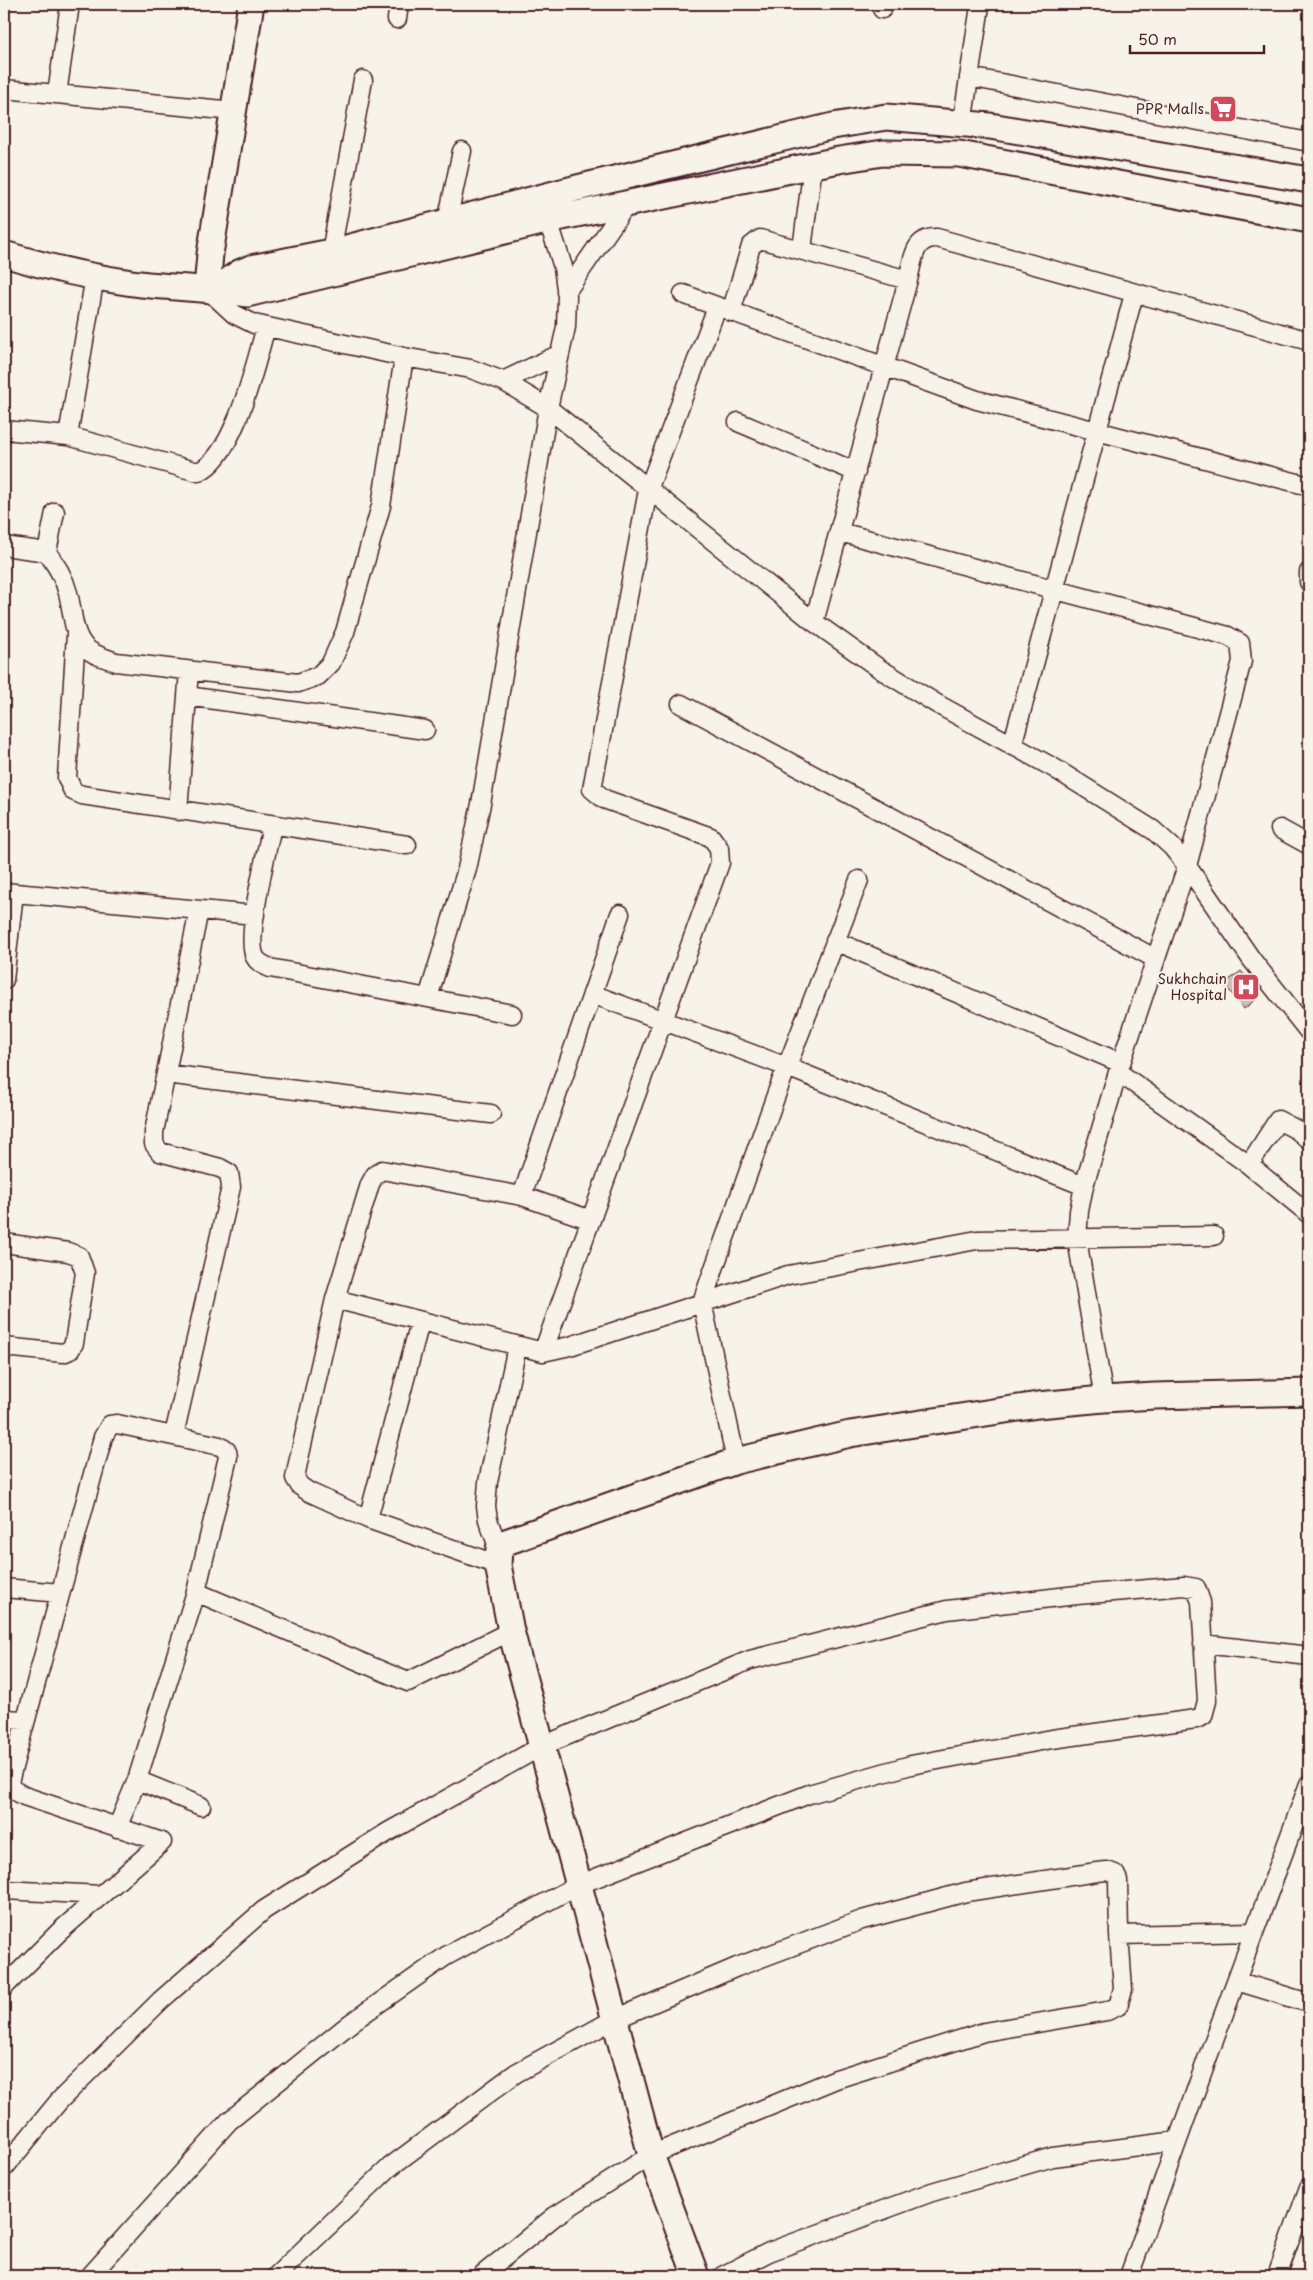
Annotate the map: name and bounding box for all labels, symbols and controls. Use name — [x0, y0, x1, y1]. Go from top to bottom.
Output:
scale bar — [1130, 22, 1264, 54]
text: 50 m — [1138, 27, 1177, 50]
supermarket icon: PPR Malls — [1208, 94, 1238, 124]
place label: PPR Malls — [1136, 98, 1204, 119]
place label: Sukhchain Hospital — [1158, 968, 1227, 1005]
hospital icon: Sukhchain Hospital — [1231, 972, 1261, 1002]

